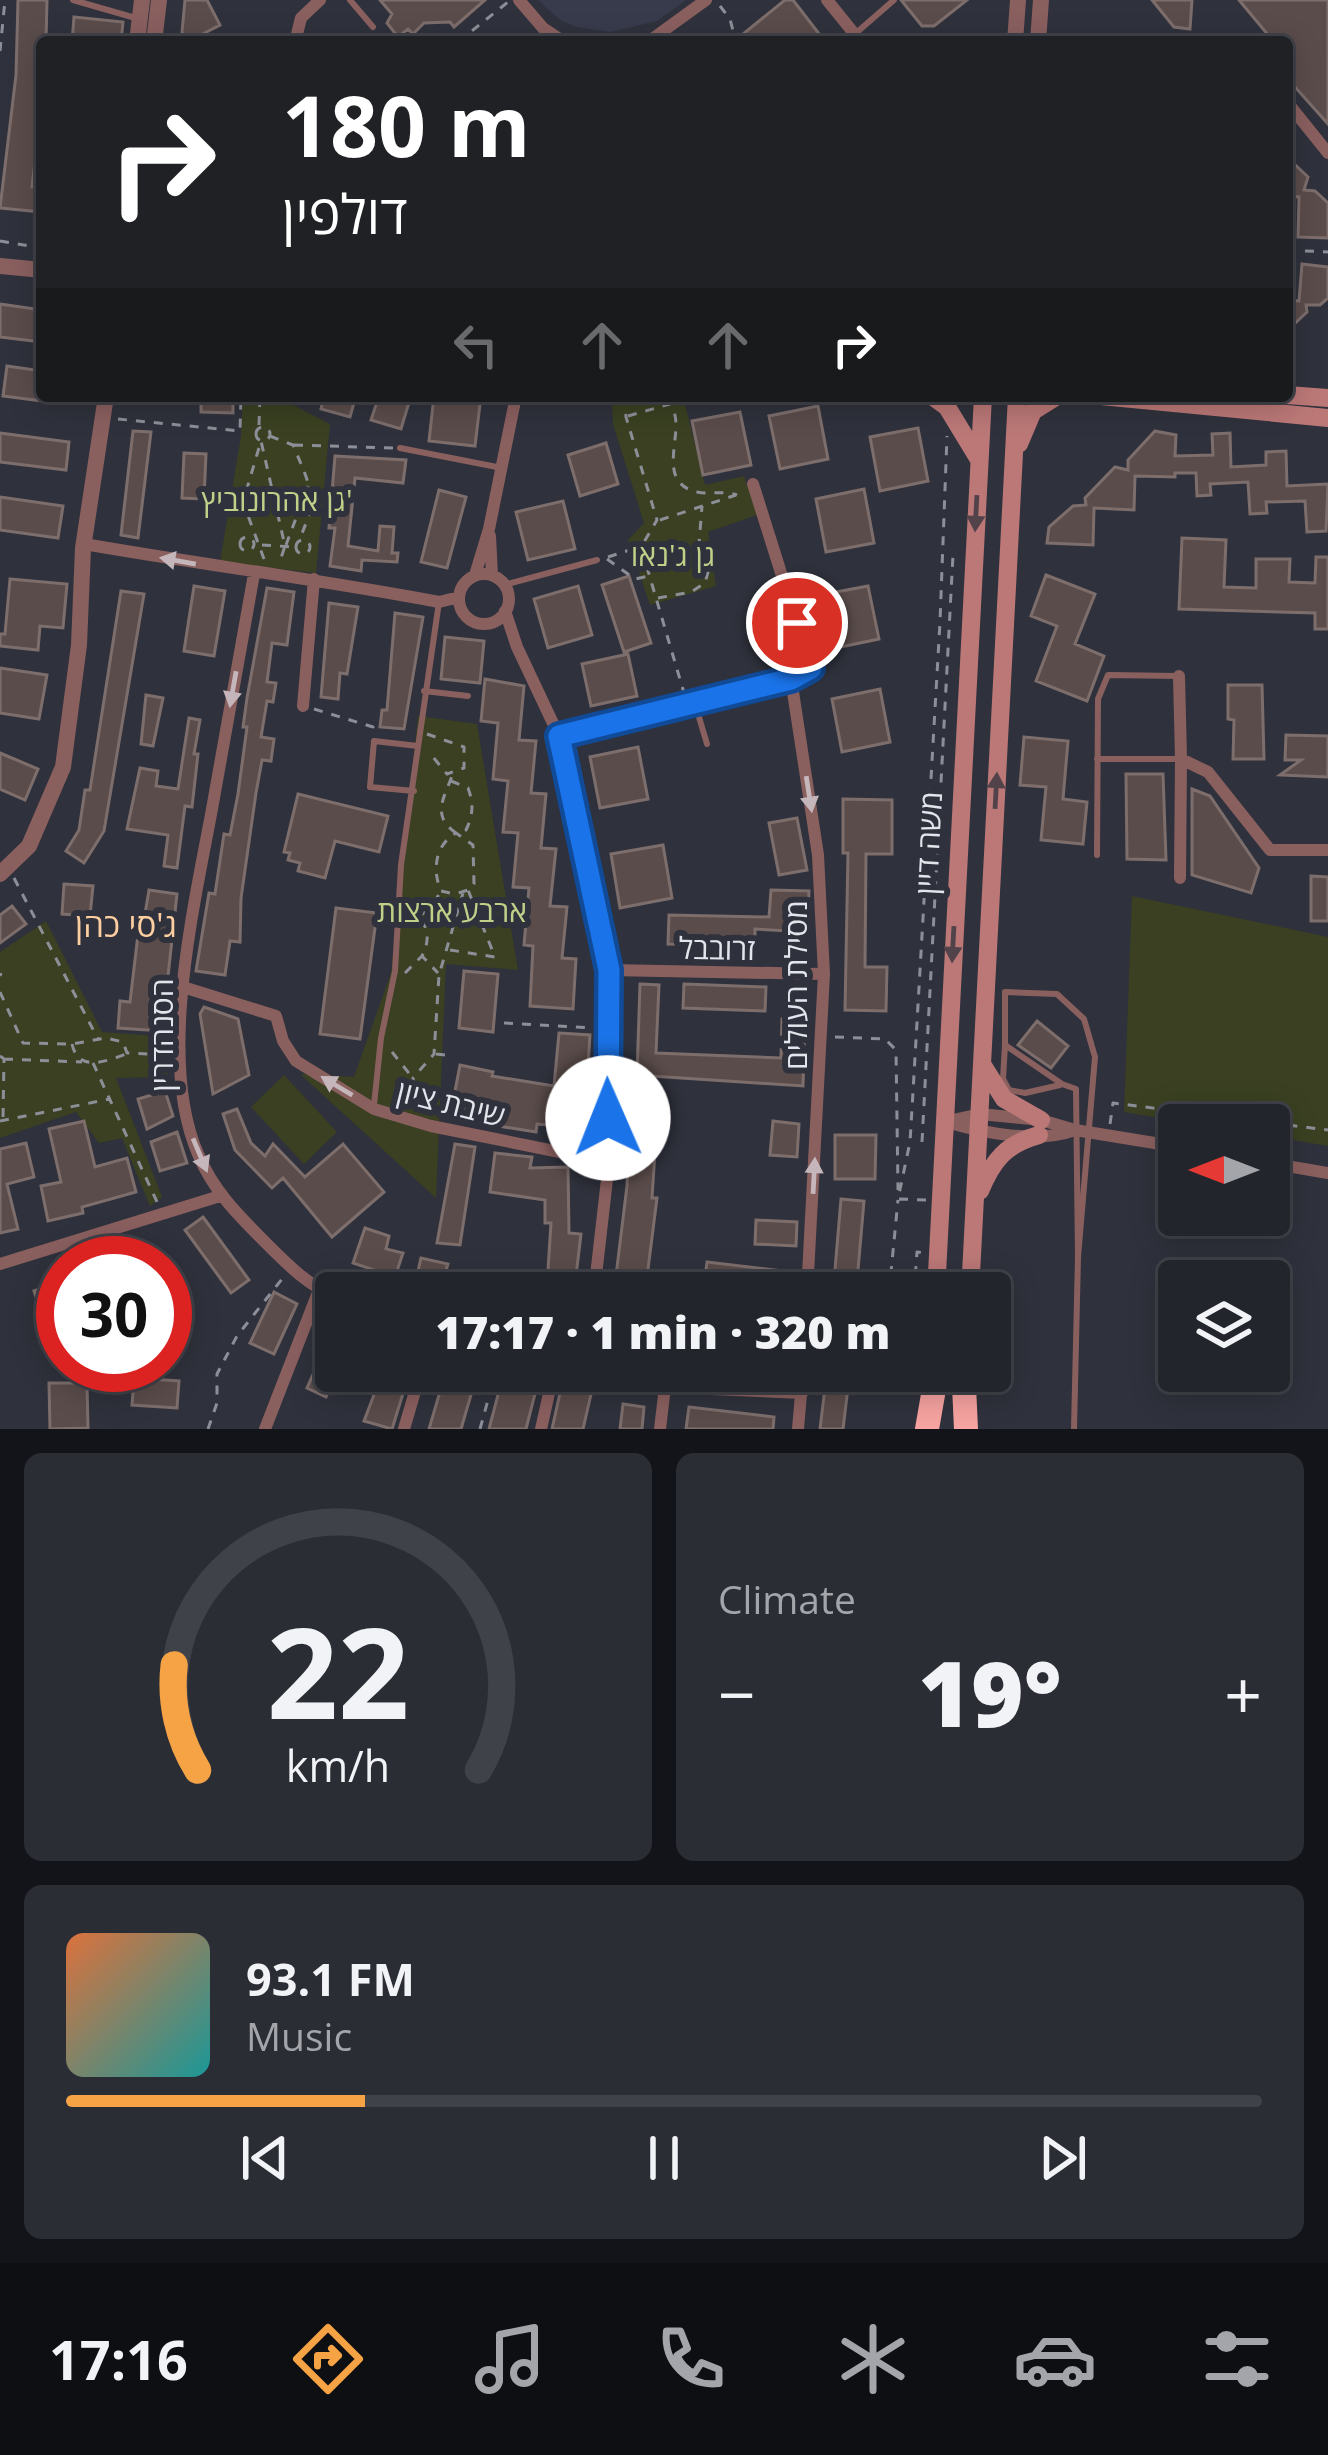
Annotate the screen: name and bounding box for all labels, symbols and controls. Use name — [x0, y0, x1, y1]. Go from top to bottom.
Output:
text: 180 m — [282, 67, 530, 182]
icon: right — [84, 84, 240, 240]
text: דולפין — [282, 176, 408, 250]
icon: left — [443, 312, 509, 378]
icon: ahead — [569, 312, 635, 378]
icon: ahead — [695, 312, 761, 378]
icon: right — [821, 312, 887, 378]
park label: גן אהרונוביץ' — [202, 479, 352, 520]
one-way arrow — [966, 495, 985, 532]
park label: גן ג'נאו — [631, 534, 715, 575]
one-way arrow — [159, 551, 197, 569]
pin — [746, 572, 848, 674]
icon: arrive — [764, 590, 830, 656]
one-way arrow — [224, 670, 242, 708]
one-way arrow — [987, 771, 1006, 809]
one-way arrow — [800, 776, 819, 813]
street label: משה דיין — [905, 790, 951, 896]
park label: ארבע ארצות — [377, 890, 527, 931]
street label: מסילת העולים — [775, 900, 816, 1070]
district label: ג'סי כהן — [75, 902, 177, 947]
one-way arrow — [943, 926, 962, 964]
street label: זרובבל — [678, 927, 756, 969]
street label: הסנהדרין — [141, 978, 182, 1092]
position arrow — [545, 1055, 671, 1181]
street label: שיבת ציון — [393, 1070, 509, 1136]
one-way arrow — [320, 1076, 353, 1098]
north arrow — [1158, 1104, 1290, 1236]
map controls — [1158, 1104, 1290, 1392]
one-way arrow — [191, 1138, 210, 1174]
one-way arrow — [805, 1156, 824, 1194]
speed limit sign: 30 — [36, 1236, 192, 1392]
button: layers — [1158, 1260, 1290, 1392]
text: 17:17 · 1 min · 320 m — [436, 1301, 890, 1362]
text: Climate — [718, 1572, 856, 1625]
text: 22 — [267, 1586, 409, 1756]
text: 19° — [918, 1631, 1062, 1753]
text: − — [718, 1648, 756, 1738]
text: + — [1224, 1648, 1262, 1738]
text: km/h — [286, 1736, 390, 1795]
text: 93.1 FM — [246, 1948, 415, 2009]
text: Music — [246, 2009, 352, 2062]
icon: previous — [232, 2125, 298, 2191]
icon: pause — [631, 2125, 697, 2191]
icon: next — [1030, 2125, 1096, 2191]
icon: directions — [286, 2317, 370, 2401]
icon: music — [468, 2317, 552, 2401]
icon: phone — [649, 2317, 733, 2401]
icon: climate — [831, 2317, 915, 2401]
icon: car — [1013, 2317, 1097, 2401]
icon: filters — [1195, 2317, 1279, 2401]
text: 17:16 — [49, 2322, 188, 2396]

